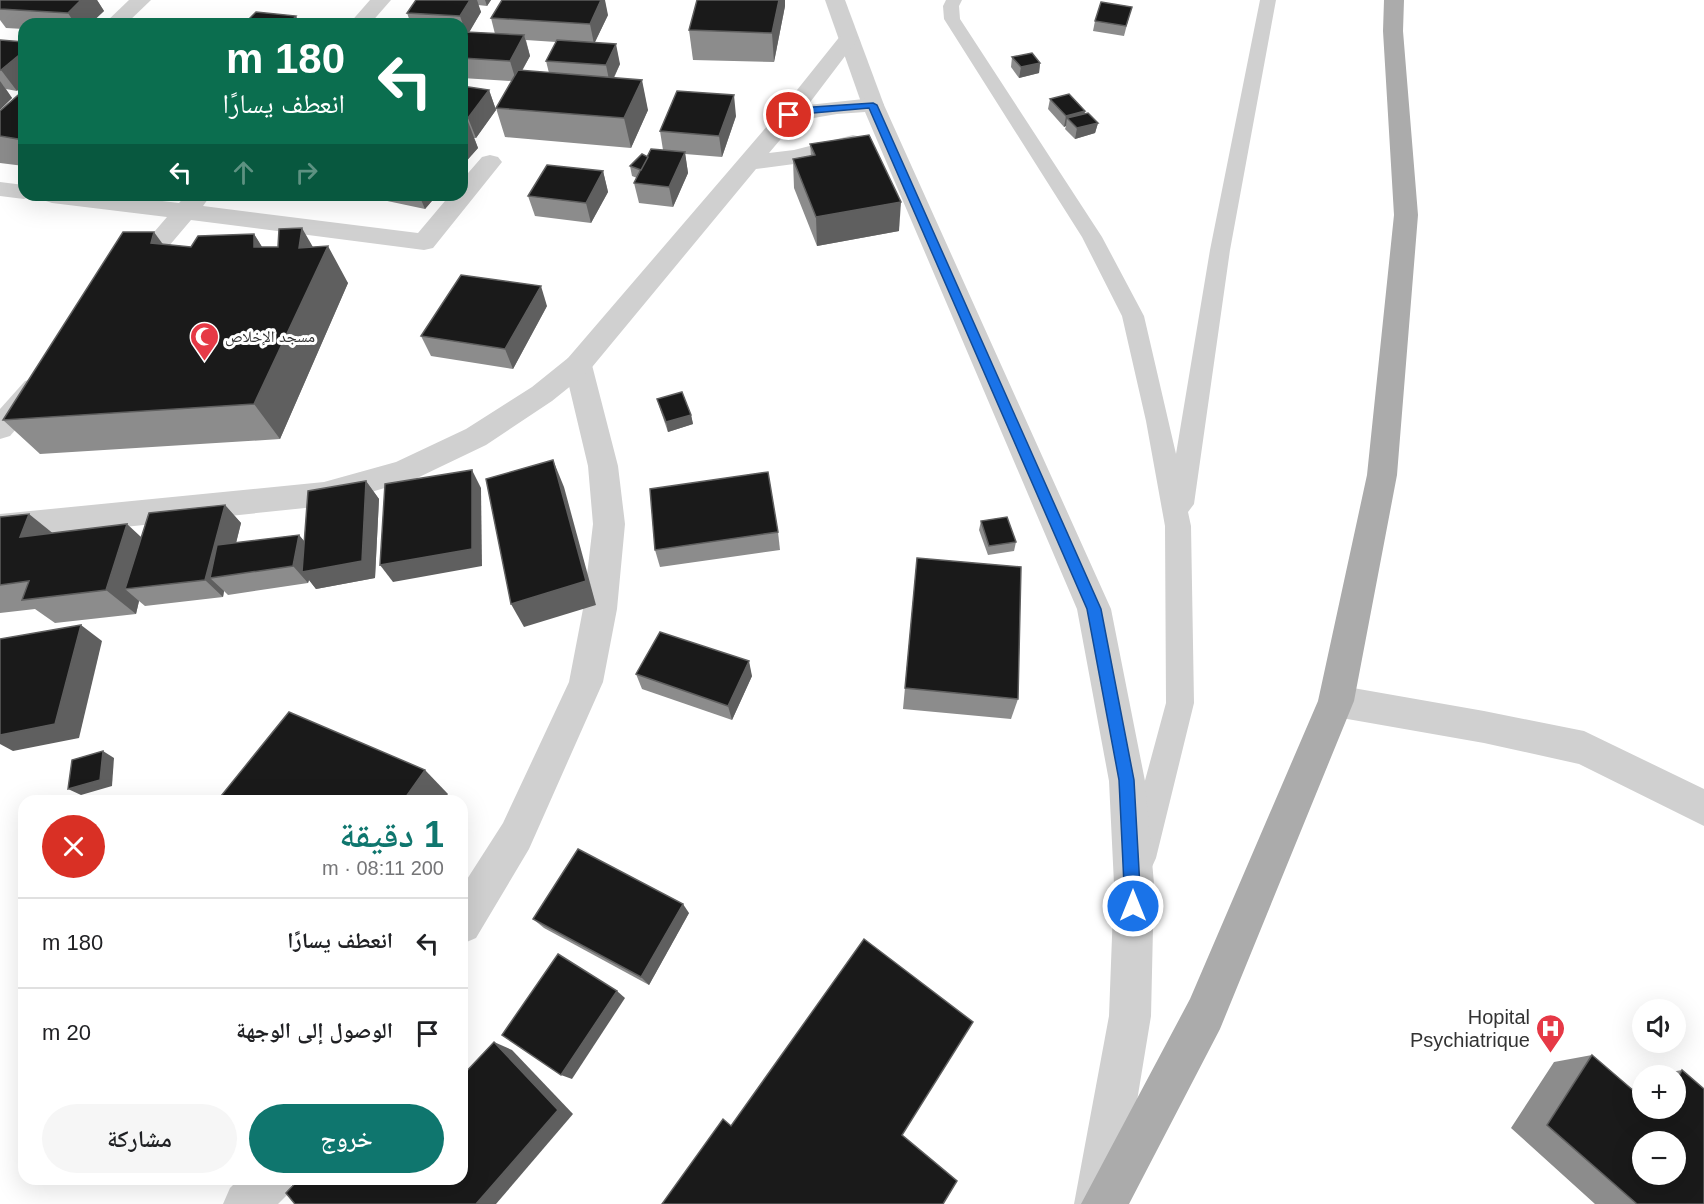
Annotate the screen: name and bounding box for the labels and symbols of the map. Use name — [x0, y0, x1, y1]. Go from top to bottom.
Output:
pin — [763, 89, 814, 140]
mosque icon: مسجد الإخلاص — [188, 320, 220, 362]
place label: مسجد الإخلاص — [225, 328, 315, 347]
position arrow — [1101, 874, 1165, 938]
place label: Hopital Psychiatrique — [1410, 1006, 1530, 1051]
hospital icon: Hopital Psychiatrique — [1535, 1012, 1567, 1054]

